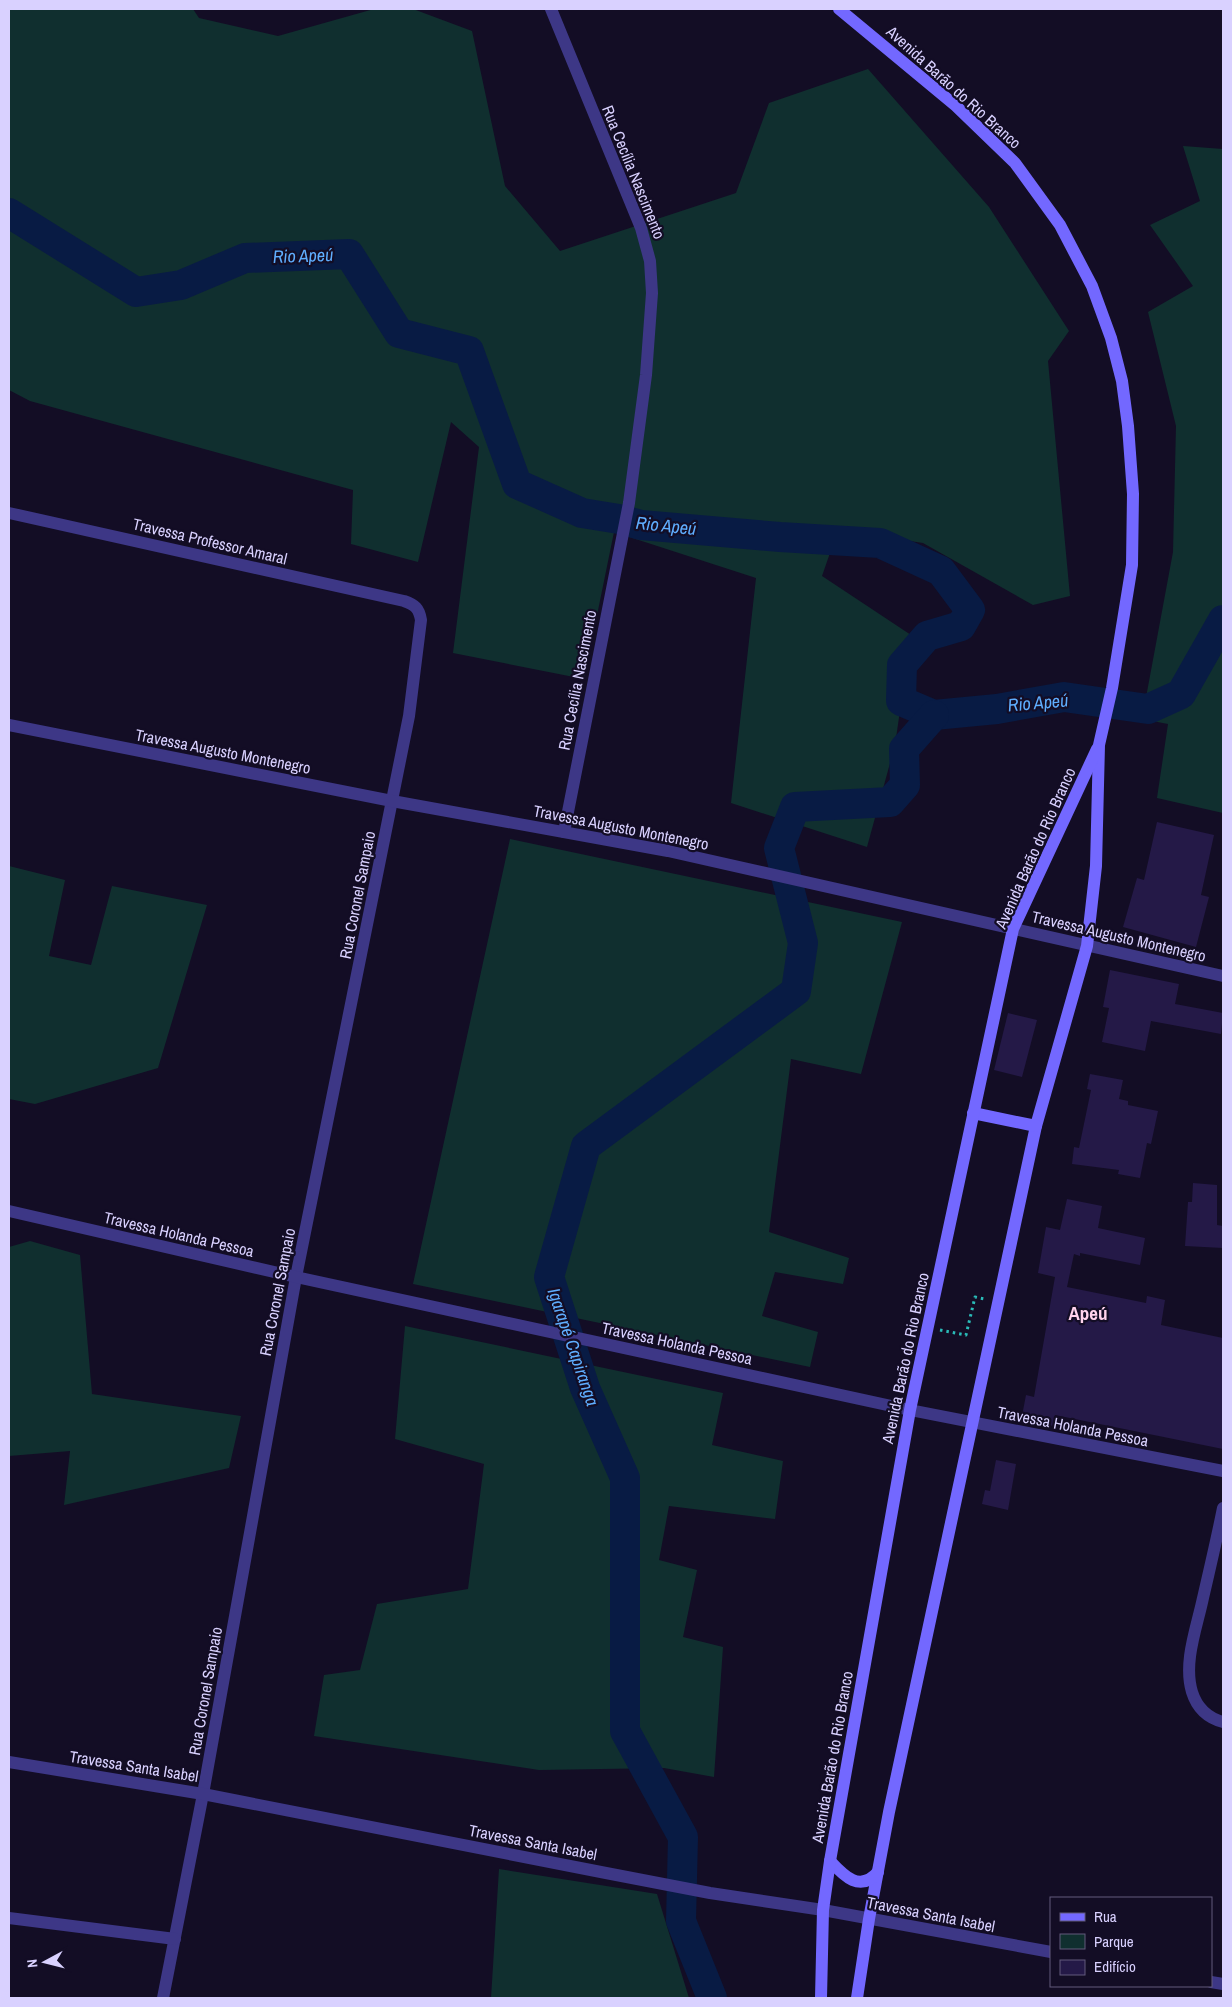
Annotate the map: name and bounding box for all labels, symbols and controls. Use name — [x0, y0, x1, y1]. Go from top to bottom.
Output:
street label: Avenida Barão do Rio Branco — [881, 20, 1026, 153]
street label: Rua Cecília Nascimento — [597, 102, 671, 242]
water label: Rio Apeú — [272, 242, 334, 269]
water label: Rio Apeú — [635, 510, 697, 541]
street label: Travessa Professor Amaral — [131, 513, 289, 569]
street label: Rua Cecília Nascimento — [553, 608, 601, 752]
water label: Rio Apeú — [1007, 687, 1069, 718]
street label: Travessa Augusto Montenegro — [133, 723, 313, 779]
street label: Avenida Barão do Rio Branco — [989, 764, 1080, 933]
street label: Travessa Augusto Montenegro — [531, 799, 711, 855]
street label: Rua Coronel Sampaio — [334, 829, 380, 961]
street label: Travessa Augusto Montenegro — [1030, 905, 1208, 967]
street label: Travessa Holanda Pessoa — [102, 1206, 257, 1262]
street label: Rua Coronel Sampaio — [254, 1226, 300, 1358]
street label: Avenida Barão do Rio Branco — [876, 1271, 934, 1446]
water label: Igarapé Capiranga — [542, 1285, 605, 1409]
district label: Apeú — [1069, 1300, 1107, 1326]
street label: Travessa Holanda Pessoa — [600, 1316, 755, 1370]
street label: Travessa Holanda Pessoa — [996, 1401, 1151, 1452]
street label: Rua Coronel Sampaio — [183, 1625, 227, 1757]
street label: Avenida Barão do Rio Branco — [806, 1669, 858, 1846]
street label: Travessa Santa Isabel — [68, 1745, 200, 1787]
street label: Travessa Santa Isabel — [467, 1819, 599, 1865]
street label: Travessa Santa Isabel — [865, 1891, 997, 1937]
legend — [1050, 1897, 1212, 1987]
text: Rua — [1094, 1906, 1117, 1927]
text: Parque — [1094, 1931, 1134, 1952]
north arrow — [20, 1937, 70, 1987]
text: Edifício — [1094, 1956, 1136, 1977]
text: N — [23, 1958, 42, 1969]

